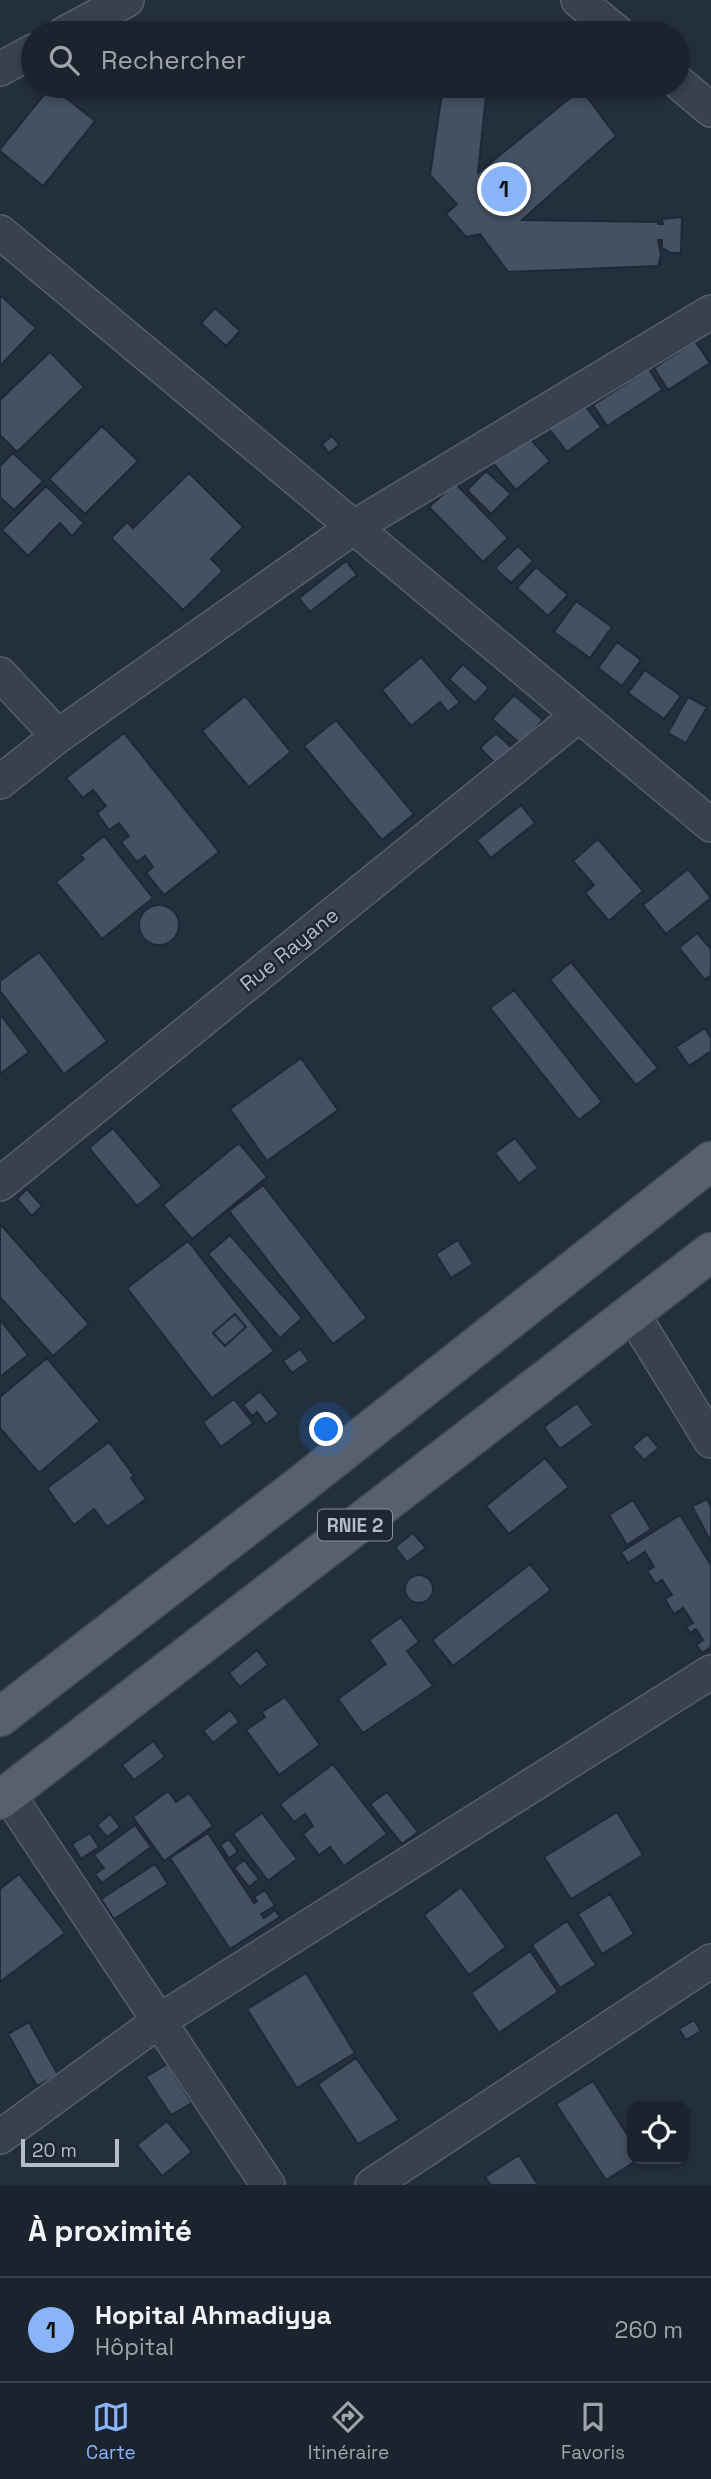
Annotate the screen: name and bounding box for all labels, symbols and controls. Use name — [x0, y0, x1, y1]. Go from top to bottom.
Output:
search box — [21, 21, 690, 98]
icon: search — [45, 41, 83, 79]
text: Rechercher — [101, 43, 246, 77]
pin: 1 — [481, 163, 527, 215]
street label: Rue Rayane — [234, 901, 344, 997]
your location — [309, 1412, 343, 1446]
road number: RNIE 2 — [318, 1510, 392, 1540]
map controls — [627, 2101, 690, 2164]
button: locate — [627, 2101, 690, 2164]
scale bar — [21, 2136, 119, 2168]
text: 20 m — [32, 2138, 77, 2163]
text: À proximité — [28, 2211, 192, 2250]
text: Hopital Ahmadiyya — [95, 2298, 332, 2332]
text: 1 — [46, 2315, 56, 2345]
text: 260 m — [615, 2315, 683, 2345]
text: Hôpital — [95, 2332, 174, 2362]
tab: Carte — [86, 2398, 136, 2465]
tab: Itinéraire — [308, 2398, 389, 2465]
tab: Favoris — [561, 2398, 625, 2465]

